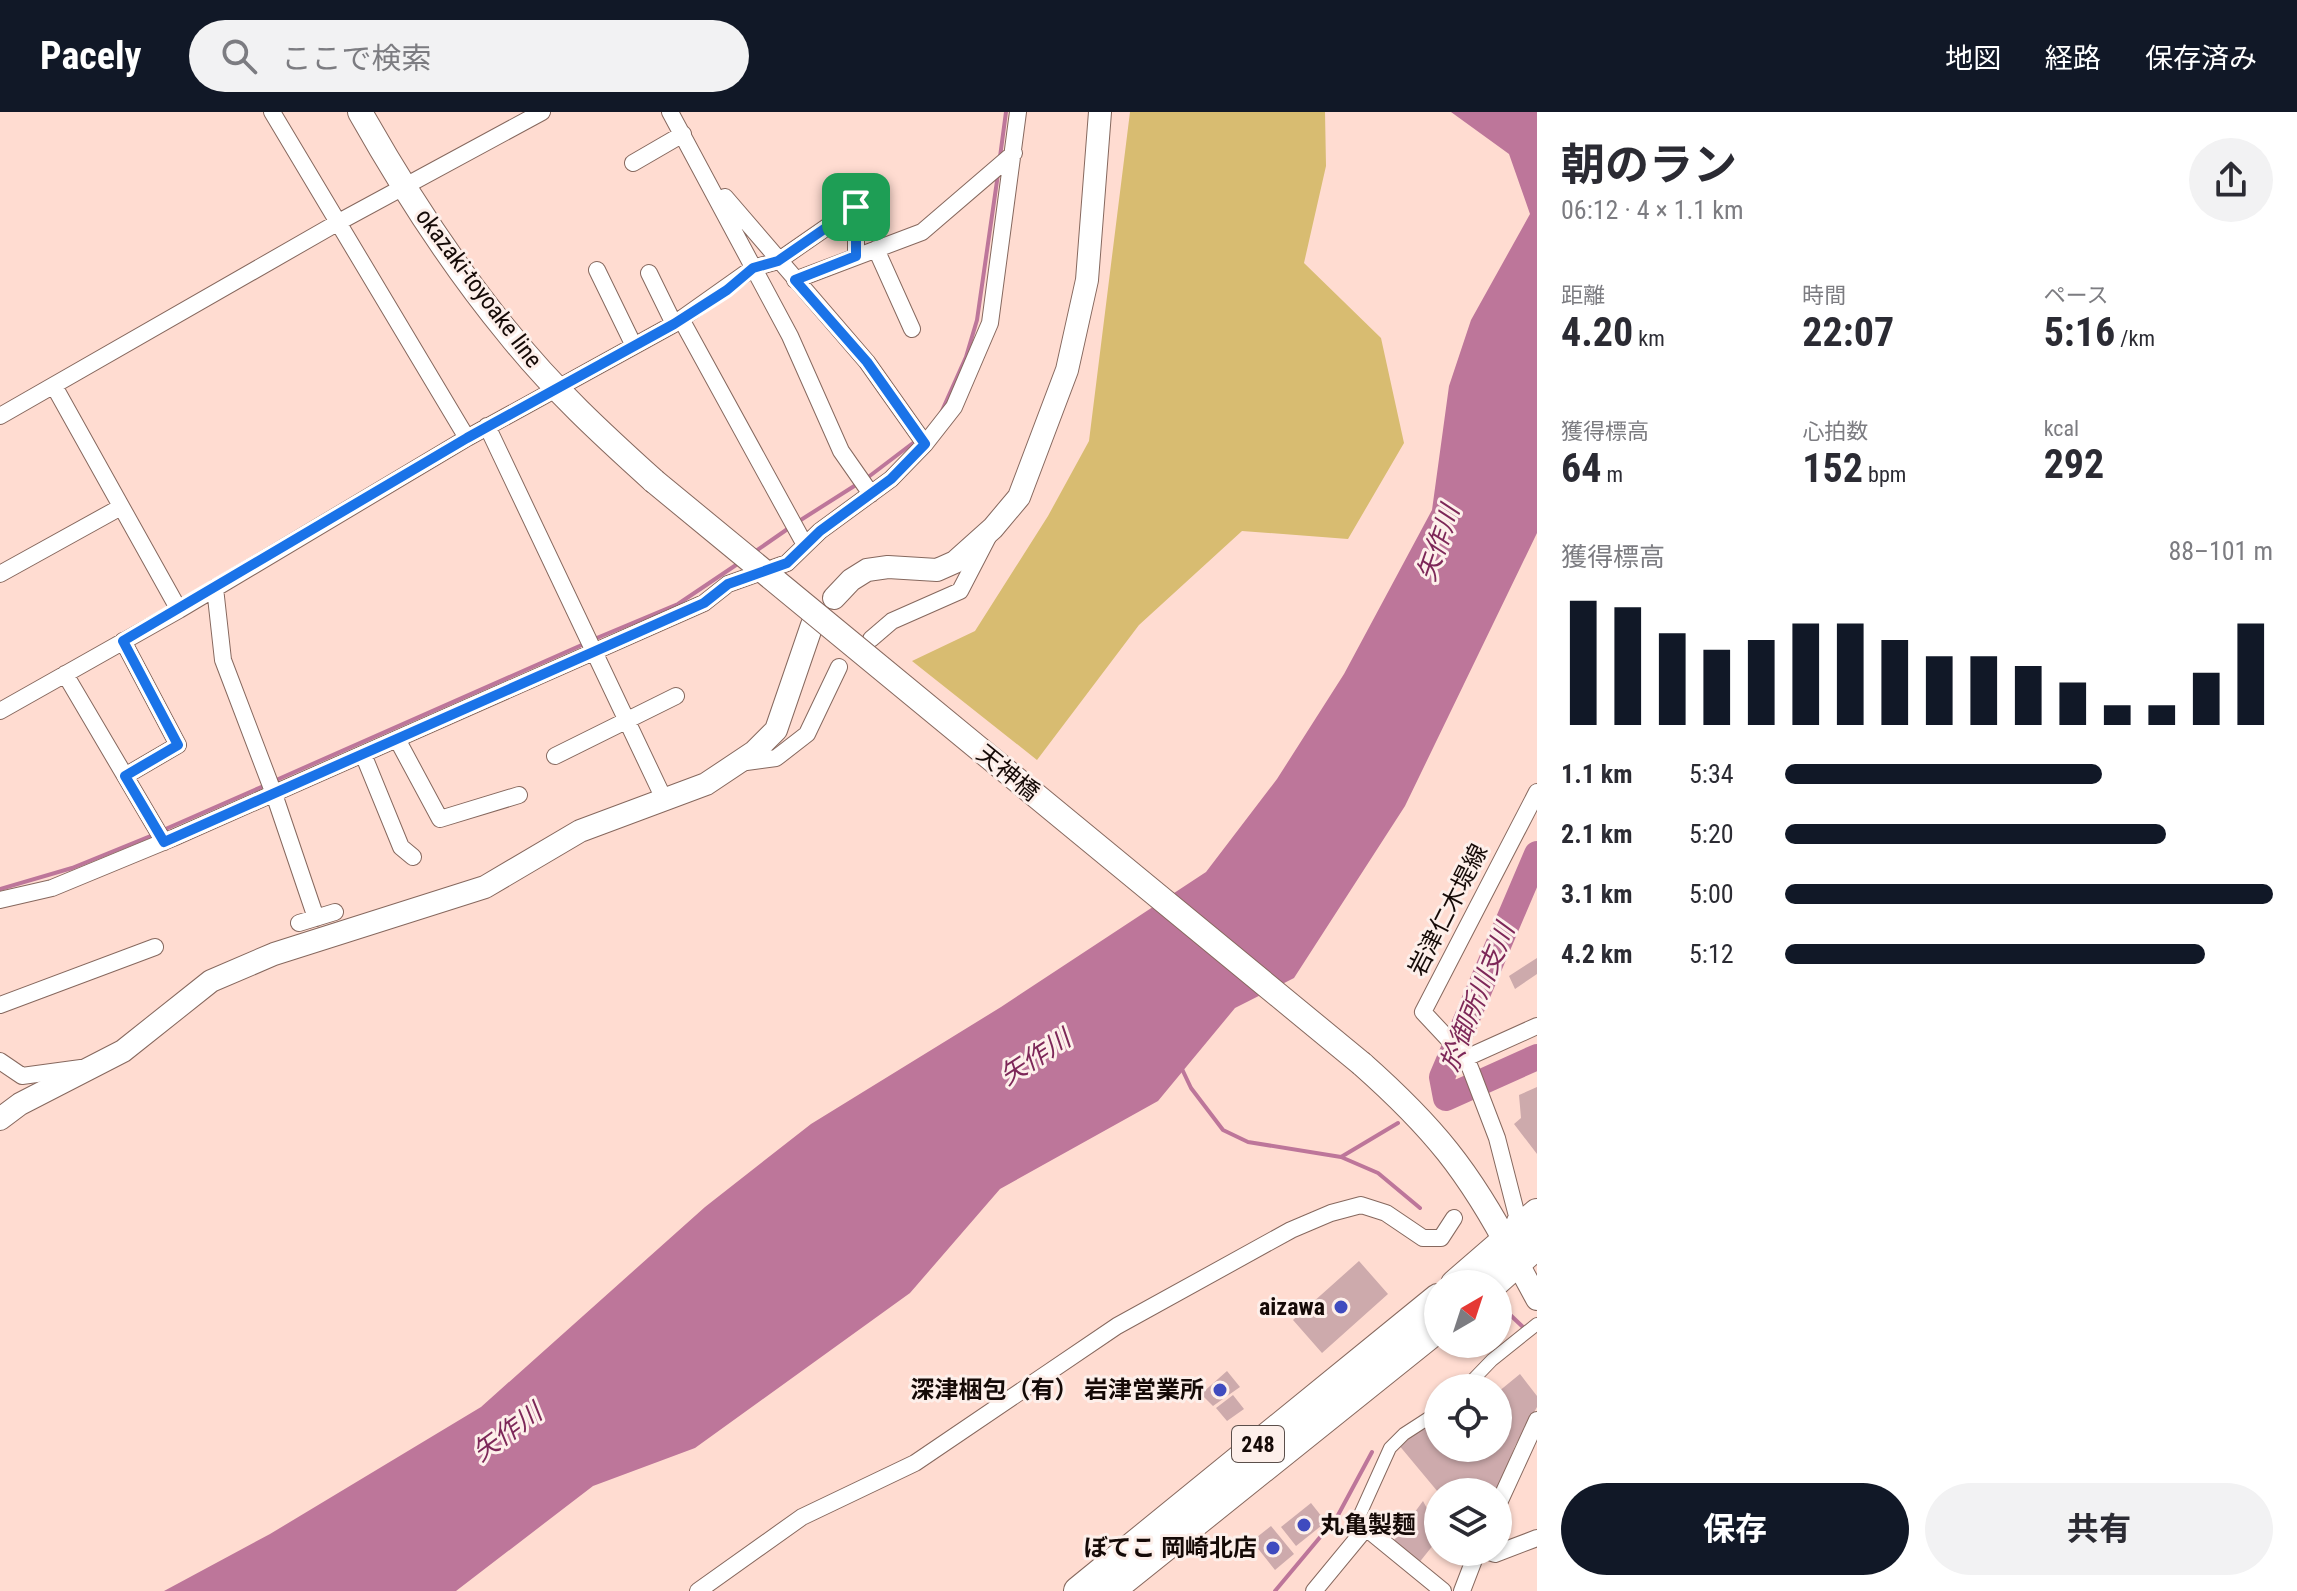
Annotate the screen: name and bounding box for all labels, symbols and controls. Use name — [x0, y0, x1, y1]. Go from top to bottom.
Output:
search box — [189, 20, 749, 92]
text: Pacely — [40, 34, 141, 78]
icon: search — [217, 34, 261, 78]
text: ここで検索 — [281, 41, 431, 76]
text: 地図 — [1945, 42, 2001, 75]
text: 経路 — [2045, 42, 2101, 75]
text: 保存済み — [2145, 42, 2257, 75]
button: share — [2189, 138, 2273, 222]
text: 朝のラン — [1561, 139, 1737, 191]
pin — [822, 173, 890, 241]
icon: arrive — [834, 185, 878, 229]
text: 06:12 · 4 × 1.1 km — [1561, 195, 1743, 225]
street label: okazaki-toyoake line — [410, 203, 548, 373]
text: 距離 — [1561, 283, 1605, 308]
text: 時間 — [1802, 283, 1846, 308]
text: ペース — [2044, 283, 2109, 308]
text: 4.20 — [1561, 309, 1633, 356]
text: 22:07 — [1802, 309, 1894, 356]
text: 5:16 — [2044, 309, 2115, 356]
text: km — [1633, 326, 1665, 351]
text: /km — [2115, 326, 2155, 351]
text: kcal — [2044, 416, 2079, 441]
text: 獲得標高 — [1561, 419, 1649, 444]
text: 心拍数 — [1802, 419, 1868, 444]
text: 292 — [2044, 441, 2104, 488]
text: 64 — [1561, 445, 1601, 492]
text: 152 — [1802, 445, 1863, 492]
text: m — [1601, 462, 1623, 487]
text: bpm — [1863, 462, 1906, 487]
water label: 矢作川 — [1411, 498, 1466, 585]
text: 88–101 m — [2168, 536, 2273, 566]
text: 獲得標高 — [1561, 542, 1665, 572]
street label: 天神橋 — [971, 739, 1045, 807]
text: 1.1 km — [1561, 759, 1633, 789]
text: 5:34 — [1689, 759, 1734, 789]
text: 2.1 km — [1561, 819, 1633, 849]
text: 5:20 — [1689, 819, 1734, 849]
street label: 岩津仁木堤線 — [1403, 839, 1493, 981]
text: 3.1 km — [1561, 879, 1633, 909]
text: 5:00 — [1689, 879, 1734, 909]
water label: 於御所川支川 — [1434, 916, 1521, 1075]
text: 4.2 km — [1561, 939, 1633, 969]
text: 5:12 — [1689, 939, 1734, 969]
water label: 矢作川 — [994, 1022, 1078, 1091]
north arrow — [1424, 1270, 1512, 1358]
map controls — [1424, 1270, 1512, 1566]
place label: aizawa — [1259, 1293, 1325, 1321]
marker: aizawa — [1332, 1298, 1350, 1316]
button: locate — [1424, 1374, 1512, 1462]
place label: 深津梱包（有） 岩津営業所 — [910, 1376, 1204, 1404]
marker: 深津梱包（有） 岩津営業所 — [1211, 1381, 1229, 1399]
water label: 矢作川 — [467, 1395, 550, 1467]
road number: 248 — [1232, 1426, 1284, 1462]
button: layers — [1424, 1478, 1512, 1566]
button: 保存 — [1561, 1483, 1909, 1575]
button: 共有 — [1925, 1483, 2273, 1575]
place label: 丸亀製麺 — [1320, 1511, 1416, 1539]
marker: 丸亀製麺 — [1295, 1516, 1313, 1534]
place label: ぼてこ 岡崎北店 — [1083, 1534, 1257, 1562]
marker: ぼてこ 岡崎北店 — [1264, 1539, 1282, 1557]

